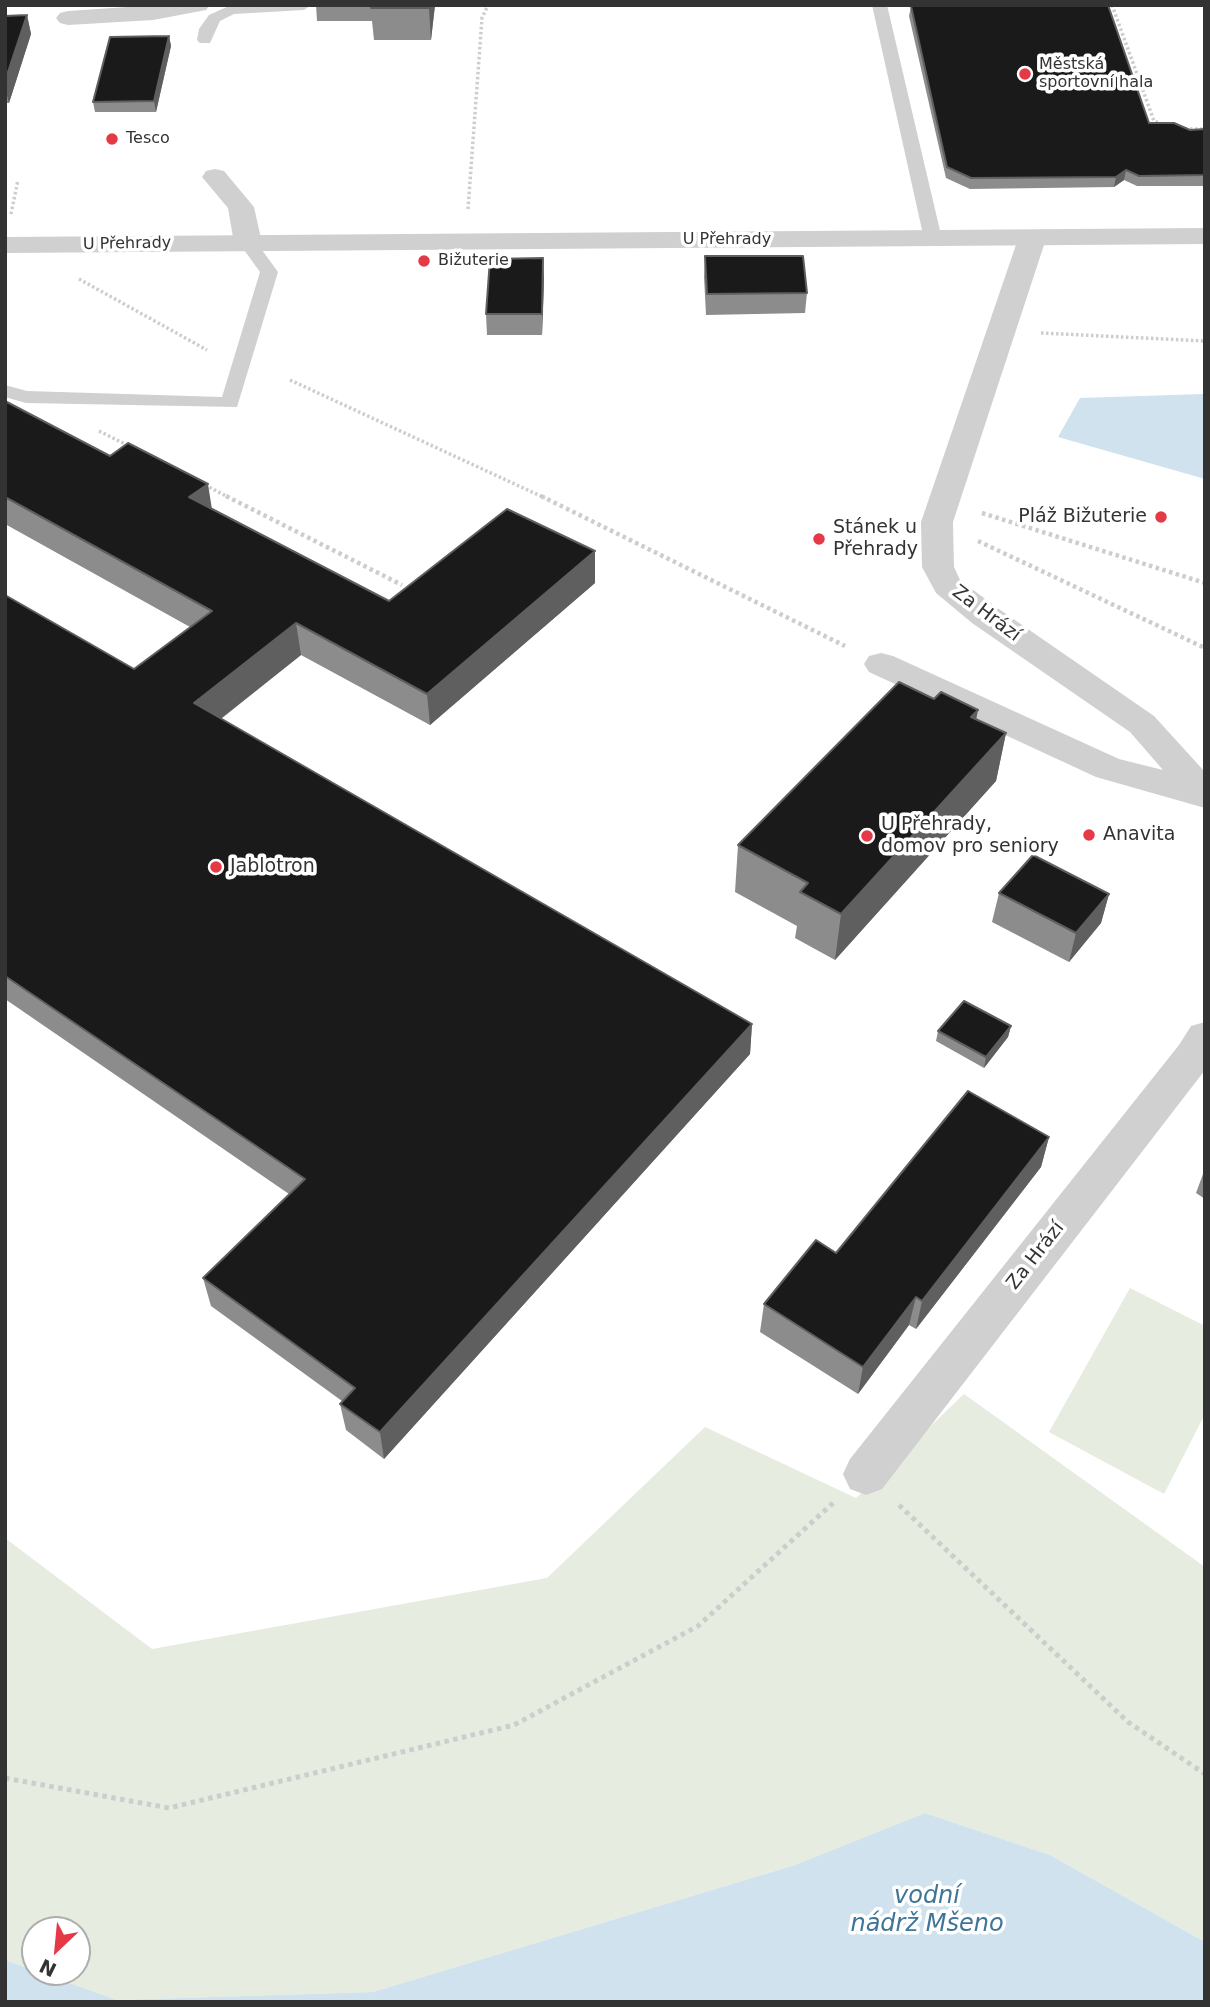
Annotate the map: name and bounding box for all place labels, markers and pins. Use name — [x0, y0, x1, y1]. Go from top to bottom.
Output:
place label: Městská sportovní hala — [1039, 55, 1153, 93]
marker: Městská sportovní hala — [1017, 66, 1033, 82]
place label: Tesco — [126, 129, 170, 149]
marker: Tesco — [104, 131, 120, 147]
place label: Bižuterie — [438, 251, 509, 271]
marker: Bižuterie — [416, 253, 432, 269]
place label: Pláž Bižuterie — [1018, 506, 1147, 528]
marker: Pláž Bižuterie — [1153, 509, 1169, 525]
place label: Stánek u Přehrady — [833, 517, 918, 561]
marker: Stánek u Přehrady — [811, 531, 827, 547]
place label: U Přehrady, domov pro seniory — [881, 814, 1059, 858]
place label: Anavita — [1103, 824, 1175, 846]
marker: Anavita — [1081, 827, 1097, 843]
marker: U Přehrady, domov pro seniory — [859, 828, 875, 844]
place label: Jablotron — [230, 856, 315, 878]
marker: Jablotron — [208, 859, 224, 875]

